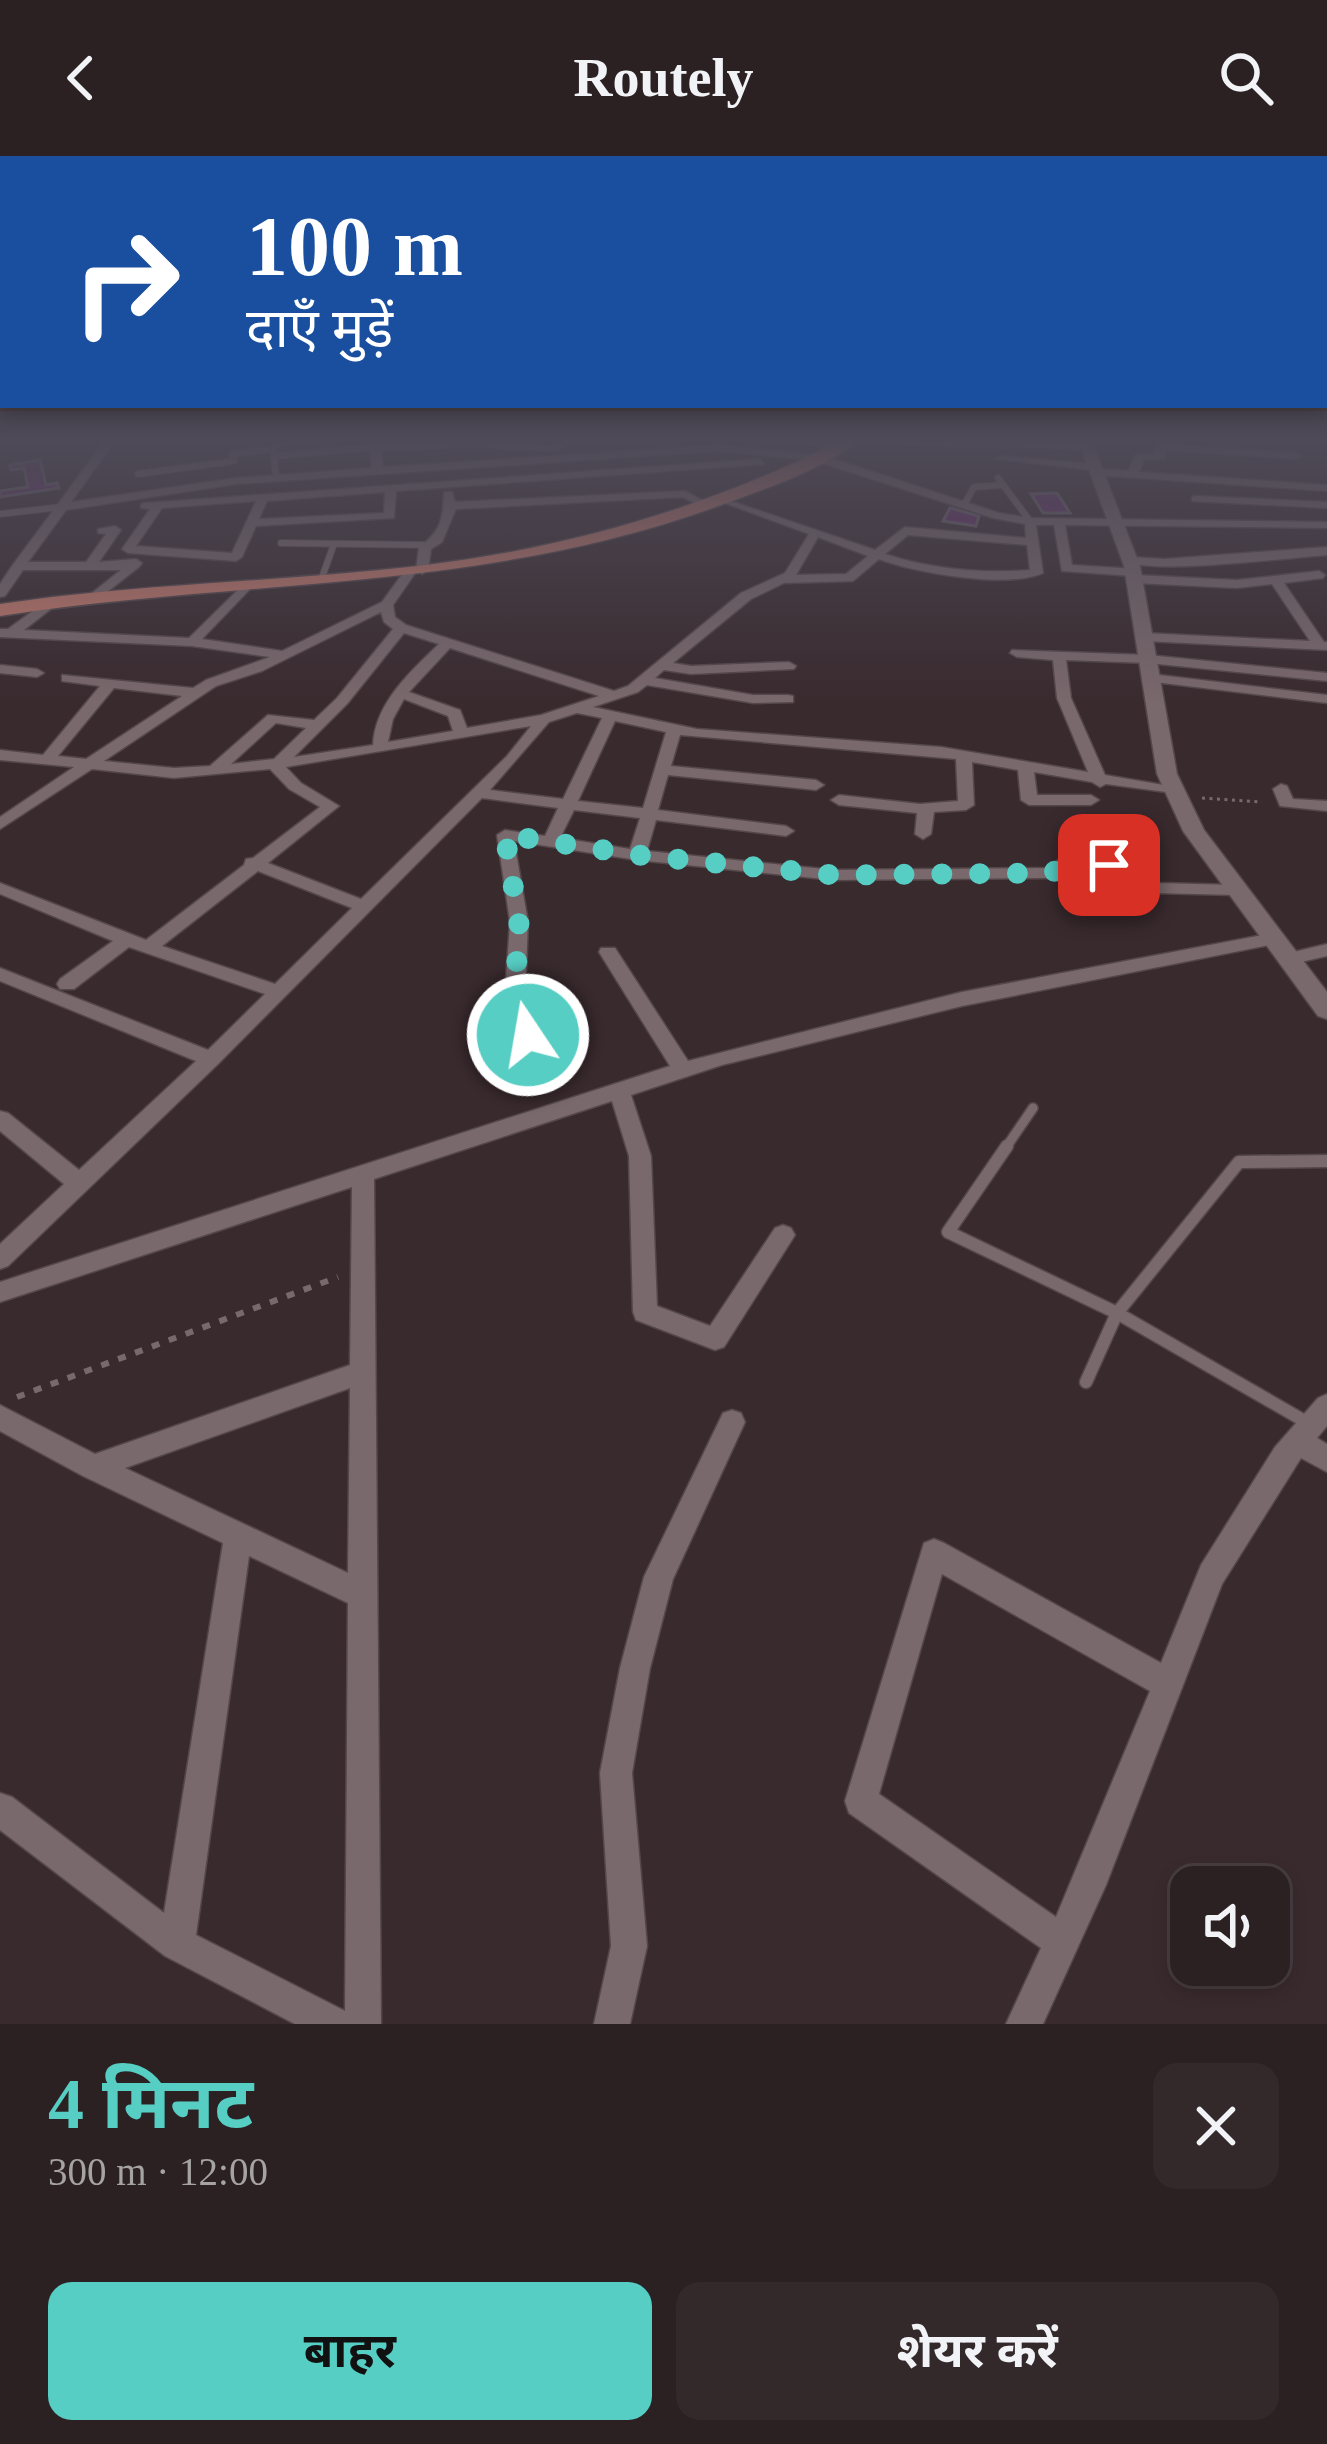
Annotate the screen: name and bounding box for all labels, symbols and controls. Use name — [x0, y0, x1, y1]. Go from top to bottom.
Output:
icon: back — [48, 45, 114, 111]
icon: search — [1213, 45, 1279, 111]
text: Routely — [574, 48, 753, 108]
text: 100 m — [246, 200, 463, 293]
icon: right — [48, 204, 204, 360]
text: दाएँ मुड़ें — [246, 299, 393, 359]
pin — [1058, 814, 1160, 916]
icon: arrive — [1076, 832, 1142, 898]
position arrow — [465, 972, 591, 1098]
map controls — [1170, 1866, 1290, 1986]
button: sound — [1170, 1866, 1290, 1986]
button: close — [1153, 2063, 1279, 2189]
text: 4 मिनट — [48, 2064, 253, 2144]
text: 300 m · 12:00 — [48, 2150, 268, 2193]
button: बाहर — [48, 2282, 652, 2420]
button: शेयर करें — [676, 2282, 1279, 2420]

